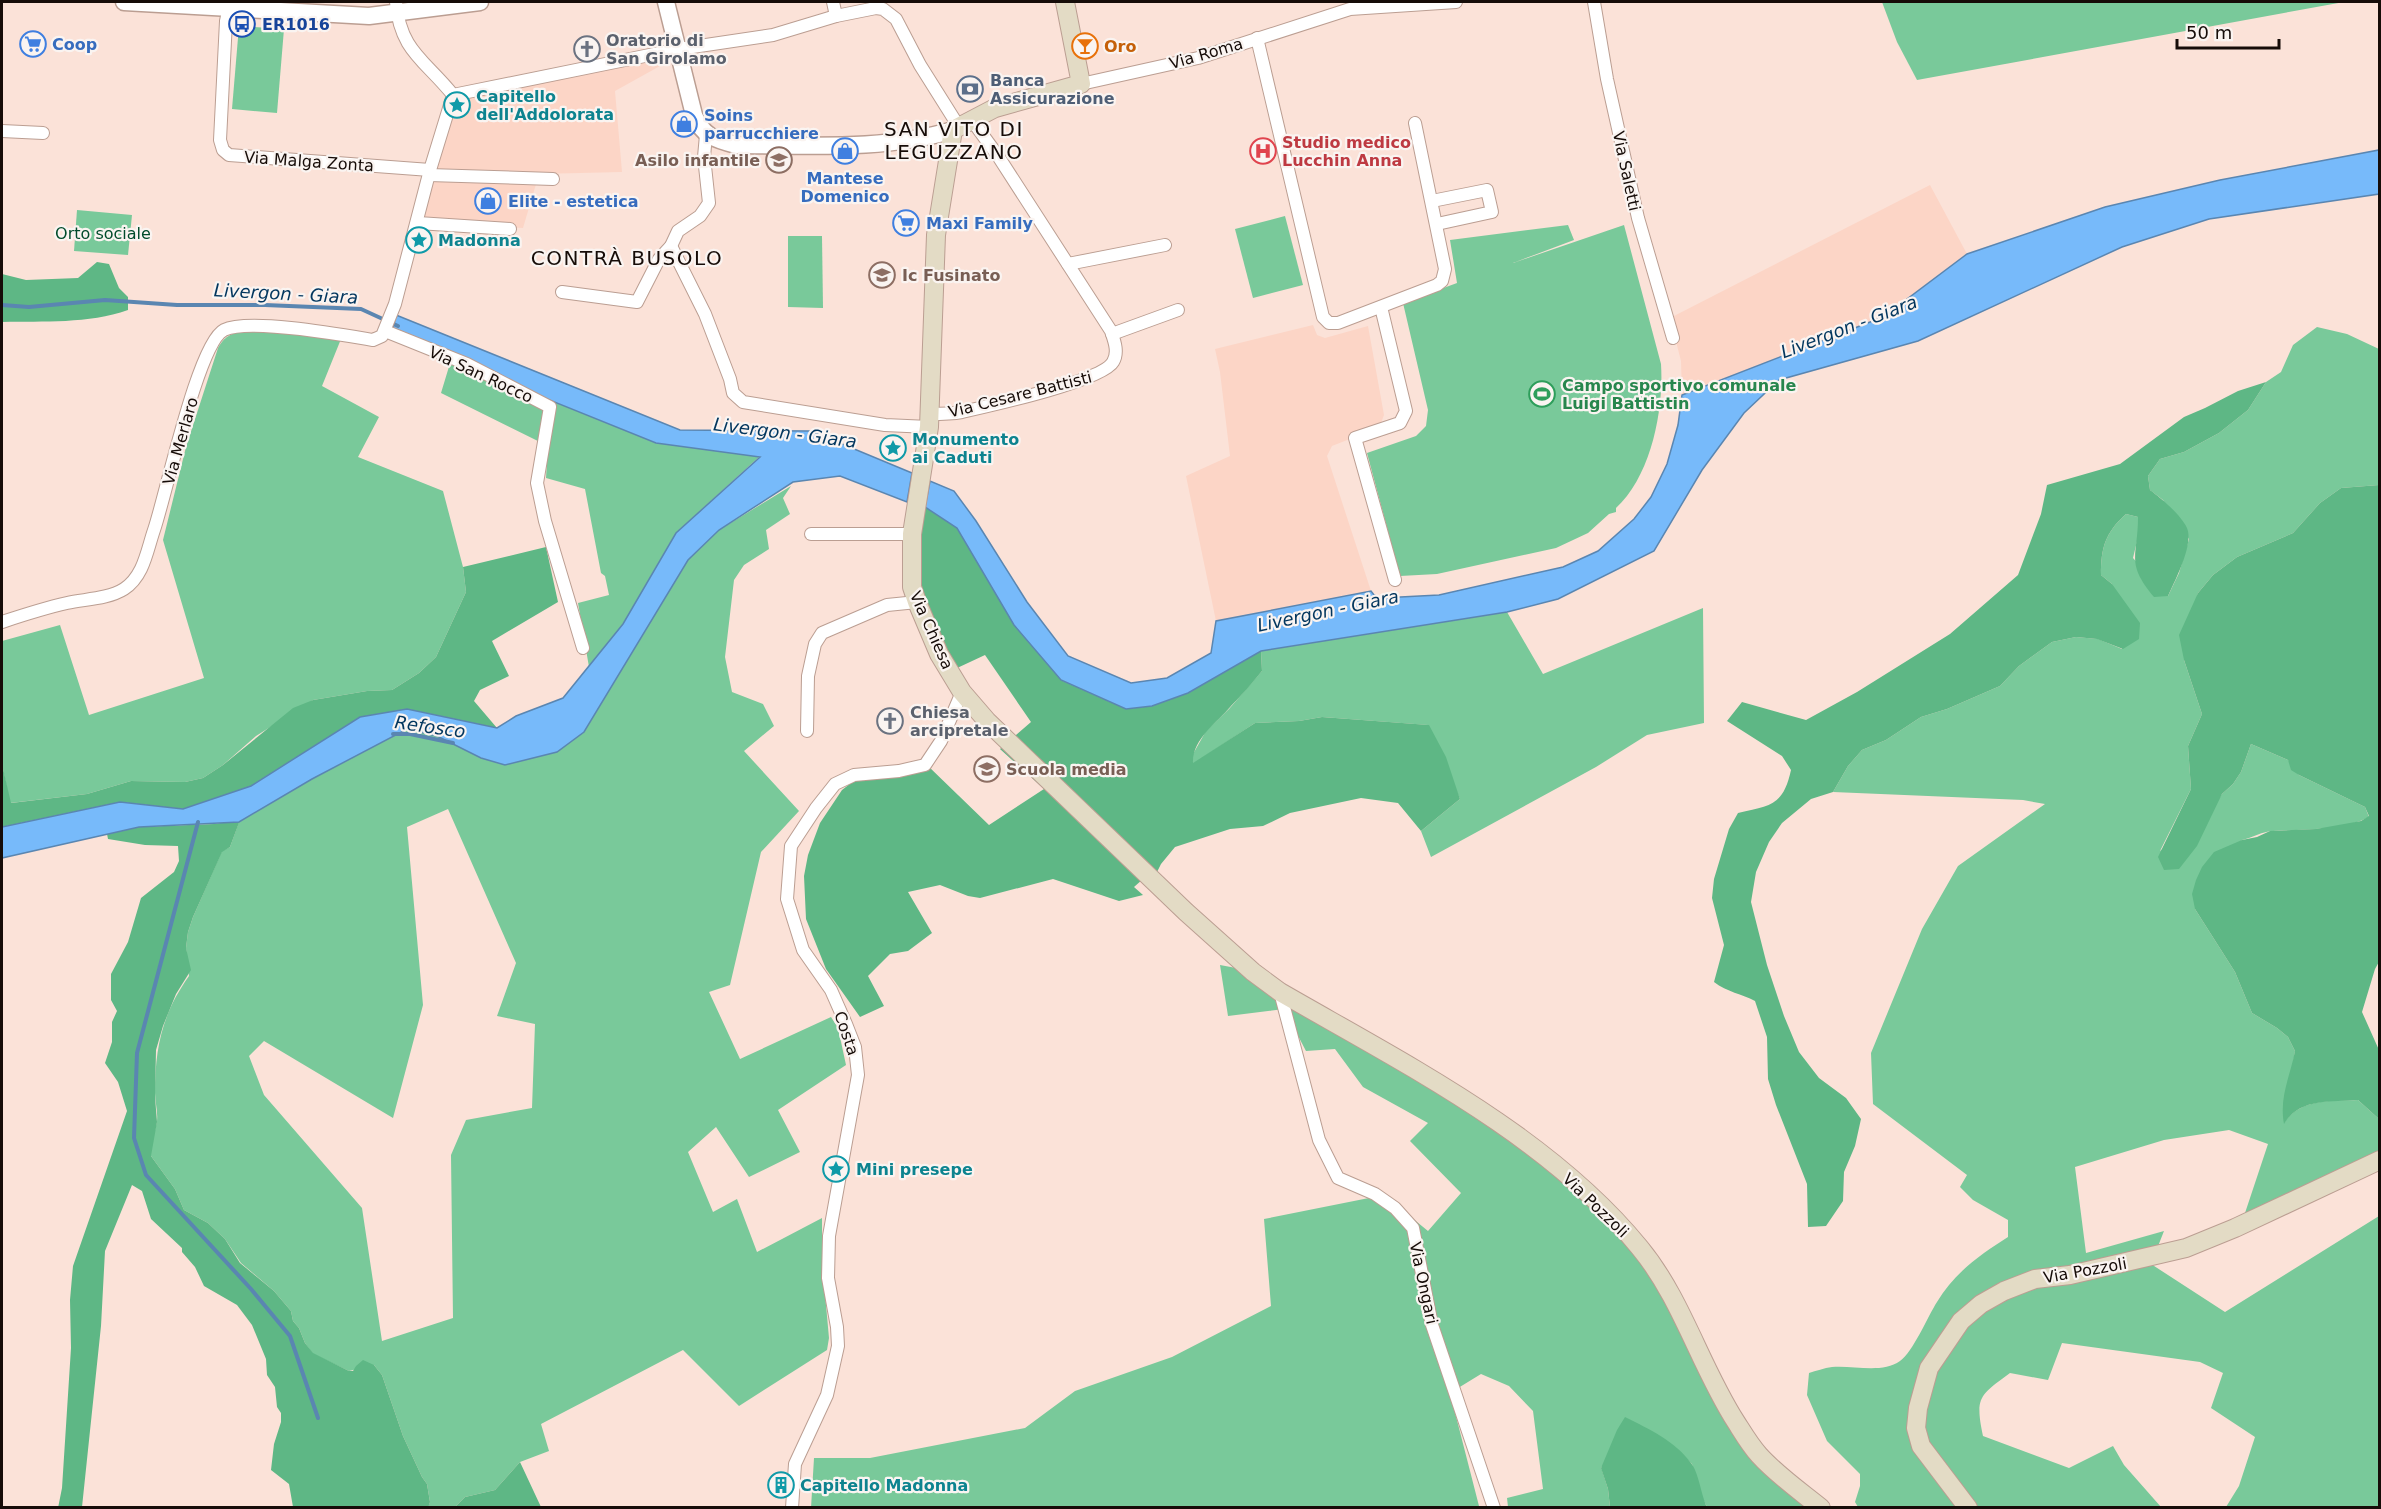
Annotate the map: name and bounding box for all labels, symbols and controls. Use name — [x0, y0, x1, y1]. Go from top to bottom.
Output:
bus stop icon: ER1016 — [227, 9, 257, 39]
scale bar — [2177, 12, 2279, 50]
place label: ER1016 — [262, 15, 330, 34]
text: 50 m — [2186, 22, 2232, 43]
supermarket icon: Coop — [18, 29, 48, 59]
place label: Oratorio di San Girolamo — [606, 31, 727, 68]
bar icon: Oro — [1070, 31, 1100, 61]
church icon: Oratorio di San Girolamo — [572, 34, 602, 64]
street label: Via Roma — [1167, 34, 1245, 73]
place label: Coop — [52, 35, 97, 54]
place label: Oro — [1104, 37, 1136, 56]
place label: Banca Assicurazione — [990, 71, 1115, 108]
bank icon: Banca Assicurazione — [955, 74, 985, 104]
place label: Capitello dell'Addolorata — [476, 87, 614, 124]
place icon: Capitello dell'Addolorata — [442, 90, 472, 120]
place label: Soins parrucchiere — [704, 106, 819, 143]
shop icon: Soins parrucchiere — [669, 109, 699, 139]
district label: SAN VITO DI LEGUZZANO — [884, 117, 1024, 164]
street label: Via Saletti — [1609, 129, 1644, 213]
place label: Studio medico Lucchin Anna — [1282, 133, 1411, 170]
shop icon: Mantese Domenico — [830, 136, 860, 166]
hospital icon: Studio medico Lucchin Anna — [1248, 136, 1278, 166]
school or university icon: Asilo infantile — [764, 145, 794, 175]
street label: Via Malga Zonta — [243, 147, 374, 176]
place label: Asilo infantile — [635, 151, 760, 170]
place label: Mantese Domenico — [800, 169, 890, 206]
shop icon: Elite - estetica — [473, 186, 503, 216]
place label: Elite - estetica — [508, 192, 638, 211]
supermarket icon: Maxi Family — [891, 208, 921, 238]
place label: Maxi Family — [926, 214, 1034, 233]
park label: Orto sociale — [55, 224, 151, 243]
place icon: Madonna — [404, 225, 434, 255]
place label: Madonna — [438, 231, 521, 250]
district label: CONTRÀ BUSOLO — [531, 246, 723, 270]
school or university icon: Ic Fusinato — [867, 260, 897, 290]
place label: Ic Fusinato — [902, 266, 1000, 285]
water label: Livergon - Giara — [213, 279, 359, 308]
water label: Livergon - Giara — [1778, 291, 1920, 362]
street label: Via San Rocco — [426, 342, 536, 407]
street label: Via Cesare Battisti — [946, 367, 1094, 421]
place label: Campo sportivo comunale Luigi Battistin — [1562, 376, 1796, 413]
sports icon: Campo sportivo comunale Luigi Battistin — [1527, 379, 1557, 409]
street label: Via Merlaro — [159, 395, 202, 487]
water label: Livergon - Giara — [712, 413, 858, 452]
place label: Monumento ai Caduti — [912, 430, 1019, 467]
place icon: Monumento ai Caduti — [878, 433, 908, 463]
water label: Livergon - Giara — [1255, 585, 1401, 636]
street label: Via Chiesa — [906, 588, 957, 672]
place label: Chiesa arcipretale — [910, 703, 1009, 740]
church icon: Chiesa arcipretale — [875, 706, 905, 736]
water label: Refosco — [393, 711, 467, 742]
school or university icon: Scuola media — [972, 754, 1002, 784]
place label: Scuola media — [1006, 760, 1127, 779]
street label: Costa — [830, 1009, 863, 1058]
place icon: Mini presepe — [821, 1154, 851, 1184]
place label: Mini presepe — [856, 1160, 973, 1179]
street label: Via Pozzoli — [1559, 1169, 1633, 1241]
street label: Via Ongari — [1406, 1240, 1441, 1326]
street label: Via Pozzoli — [2042, 1254, 2128, 1287]
building icon: Capitello Madonna — [766, 1470, 796, 1500]
place label: Capitello Madonna — [800, 1476, 968, 1495]

